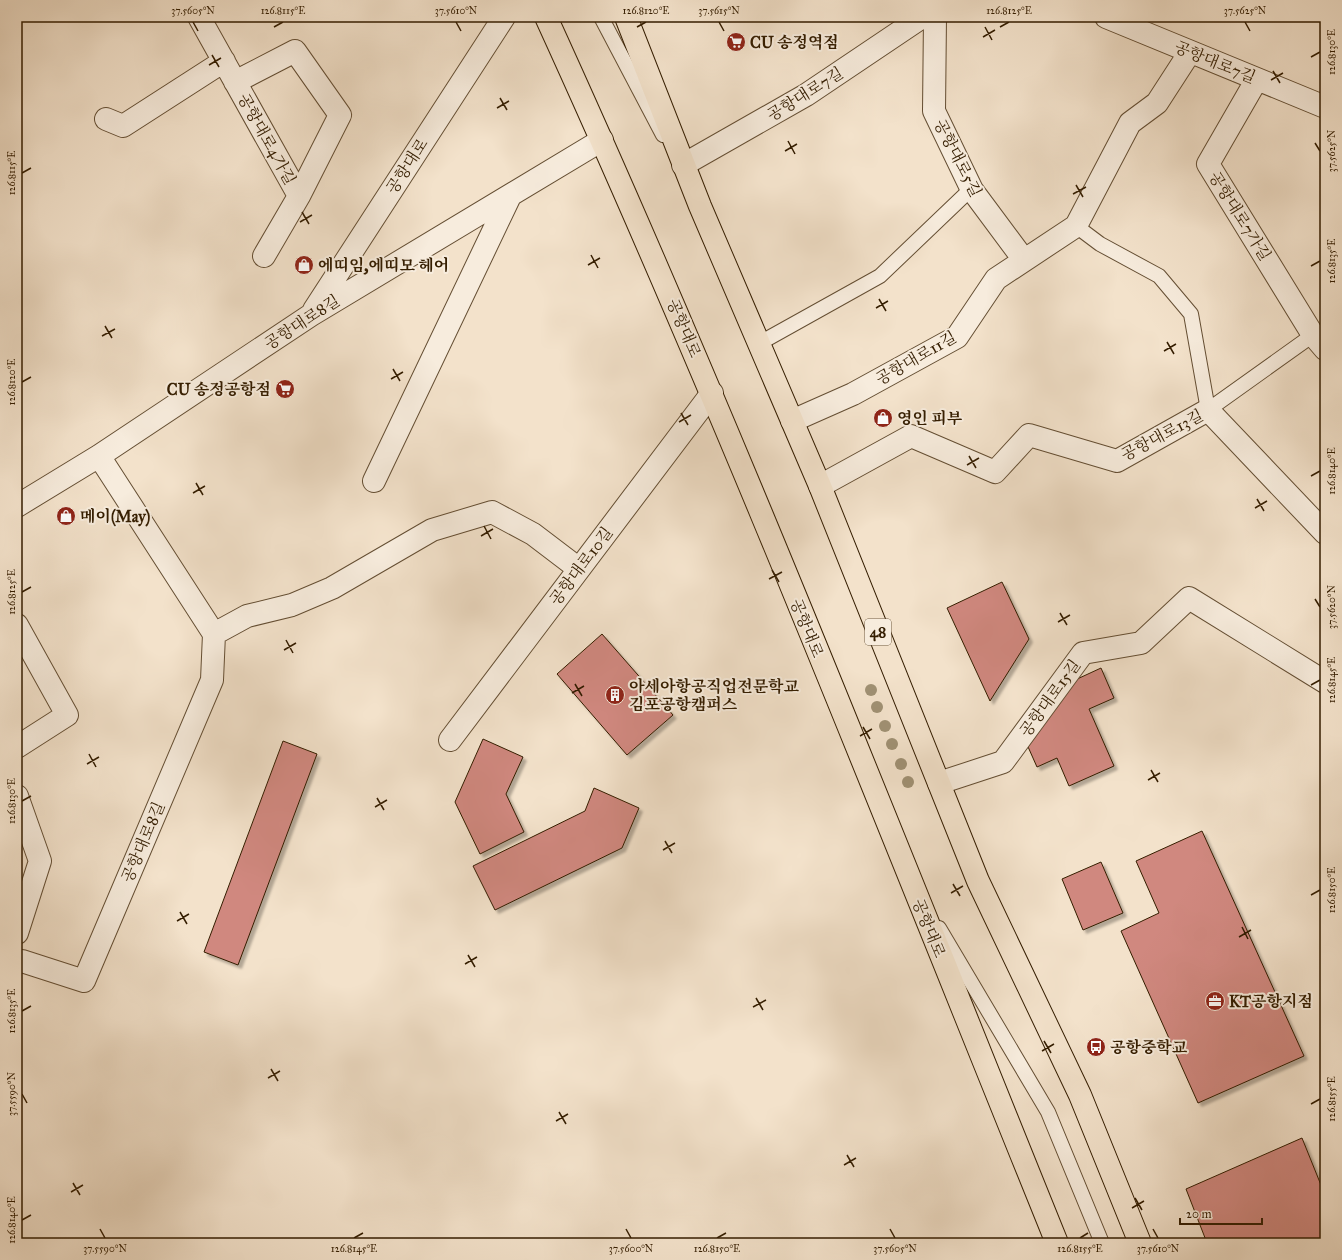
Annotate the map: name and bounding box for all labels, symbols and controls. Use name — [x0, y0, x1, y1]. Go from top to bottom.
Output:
text: 37.5605°N — [171, 5, 215, 17]
text: 126.8115°E — [261, 5, 305, 17]
text: 37.5610°N — [435, 5, 478, 17]
text: 126.8120°E — [623, 5, 669, 17]
text: 37.5615°N — [698, 5, 740, 17]
text: 126.8125°E — [986, 5, 1032, 17]
text: 37.5625°N — [1224, 5, 1267, 17]
text: 126.8130°E — [1326, 29, 1338, 75]
supermarket icon: CU 송정역점 — [725, 31, 747, 53]
place label: CU 송정역점 — [750, 33, 839, 52]
street label: 공항대로7길 — [1172, 37, 1258, 87]
street label: 공항대로7길 — [764, 63, 846, 125]
street label: 공항대로4가길 — [234, 90, 300, 188]
street label: 공항대로5길 — [930, 116, 986, 200]
text: 37.5625°N — [1326, 129, 1338, 172]
street label: 공항대로 — [382, 134, 432, 197]
text: 126.8115°E — [6, 151, 18, 195]
street label: 공항대로7가길 — [1205, 168, 1275, 264]
text: 126.8135°E — [1326, 239, 1338, 283]
shop icon: 에띠임,에띠모 헤어 — [293, 254, 315, 276]
place label: 에띠임,에띠모 헤어 — [318, 256, 449, 275]
street label: 공항대로8길 — [261, 291, 343, 353]
street label: 공항대로 — [663, 296, 705, 361]
street label: 공항대로11길 — [872, 327, 960, 389]
text: 126.8120°E — [6, 359, 18, 405]
supermarket icon: CU 송정공항점 — [274, 378, 296, 400]
place label: CU 송정공항점 — [167, 380, 271, 399]
street label: 공항대로13길 — [1118, 405, 1206, 465]
shop icon: 영인 피부 — [872, 407, 894, 429]
place label: 영인 피부 — [897, 409, 963, 428]
text: 126.8140°E — [1326, 447, 1338, 495]
shop icon: 메이(May) — [55, 505, 77, 527]
place label: 메이(May) — [80, 507, 151, 527]
street label: 공항대로10길 — [545, 523, 617, 609]
text: 126.8125°E — [6, 569, 18, 615]
text: 37.5620°N — [1326, 585, 1338, 629]
street label: 공항대로 — [787, 596, 828, 661]
road number: 48 — [865, 619, 891, 645]
street label: 공항대로15길 — [1016, 656, 1084, 740]
text: 126.8145°E — [1326, 657, 1338, 703]
place label: 아세아항공직업전문학교 김포공항캠퍼스 — [629, 677, 800, 714]
building icon: 아세아항공직업전문학교 김포공항캠퍼스 — [604, 684, 626, 706]
text: 126.8130°E — [6, 778, 18, 824]
street label: 공항대로8길 — [117, 799, 169, 885]
text: 126.8150°E — [1326, 867, 1338, 913]
street label: 공항대로 — [909, 896, 950, 961]
text: 126.8135°E — [6, 989, 18, 1033]
office icon: KT공항지점 — [1204, 990, 1226, 1012]
place label: KT공항지점 — [1229, 992, 1313, 1011]
bus stop icon: 공항중학교 — [1085, 1036, 1107, 1058]
place label: 공항중학교 — [1110, 1038, 1188, 1057]
text: 37.5590°N — [6, 1072, 18, 1116]
text: 126.8155°E — [1326, 1076, 1338, 1122]
text: 126.8140°E — [6, 1196, 18, 1244]
scale bar — [1180, 1200, 1262, 1226]
text: 20 m — [1186, 1207, 1212, 1221]
text: 37.5590°N — [83, 1243, 127, 1255]
text: 126.8145°E — [331, 1243, 377, 1255]
text: 37.5600°N — [609, 1243, 654, 1255]
text: 126.8150°E — [694, 1243, 740, 1255]
text: 37.5605°N — [873, 1243, 917, 1255]
text: 126.8155°E — [1057, 1243, 1103, 1255]
text: 37.5610°N — [1137, 1243, 1180, 1255]

